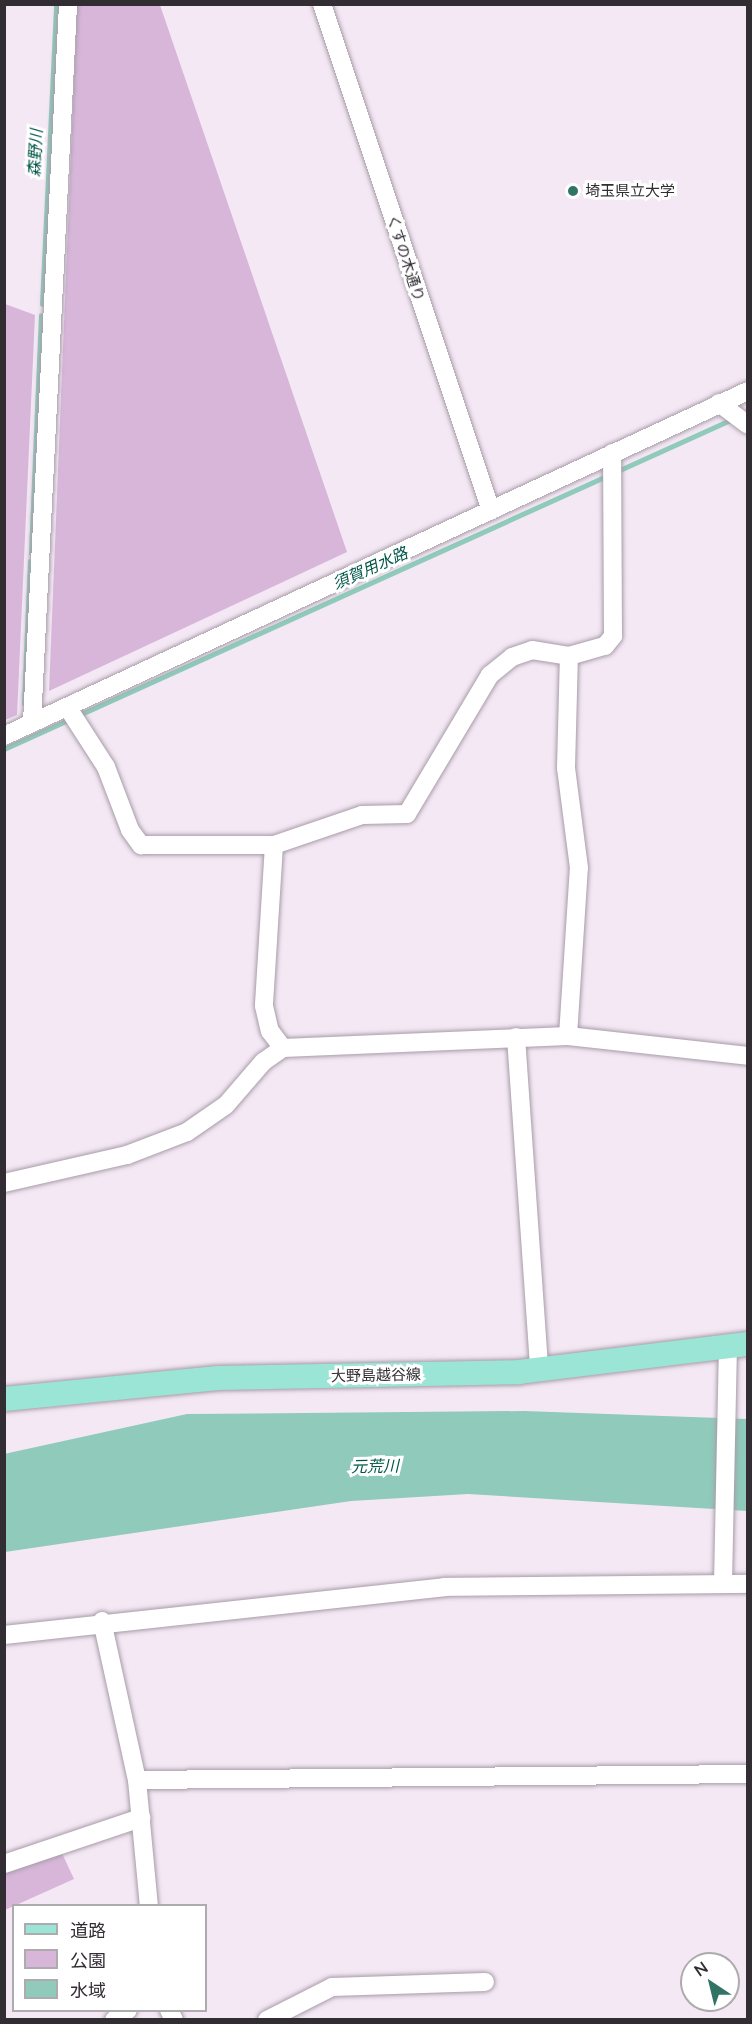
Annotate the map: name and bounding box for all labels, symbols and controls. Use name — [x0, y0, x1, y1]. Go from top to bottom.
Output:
water label: 森野川 — [24, 129, 46, 177]
place label: 埼玉県立大学 — [585, 182, 675, 200]
marker: 埼玉県立大学 — [566, 184, 580, 198]
street label: くすの木通り — [384, 212, 428, 304]
water label: 須賀用水路 — [330, 543, 410, 593]
street label: 大野島越谷線 — [331, 1365, 421, 1385]
water label: 元荒川 — [351, 1456, 399, 1476]
legend — [12, 1904, 207, 2012]
text: 道路 — [70, 1919, 106, 1941]
text: 公園 — [70, 1949, 106, 1971]
north arrow — [680, 1952, 740, 2012]
text: N — [690, 1957, 711, 1980]
text: 水域 — [70, 1979, 106, 2001]

